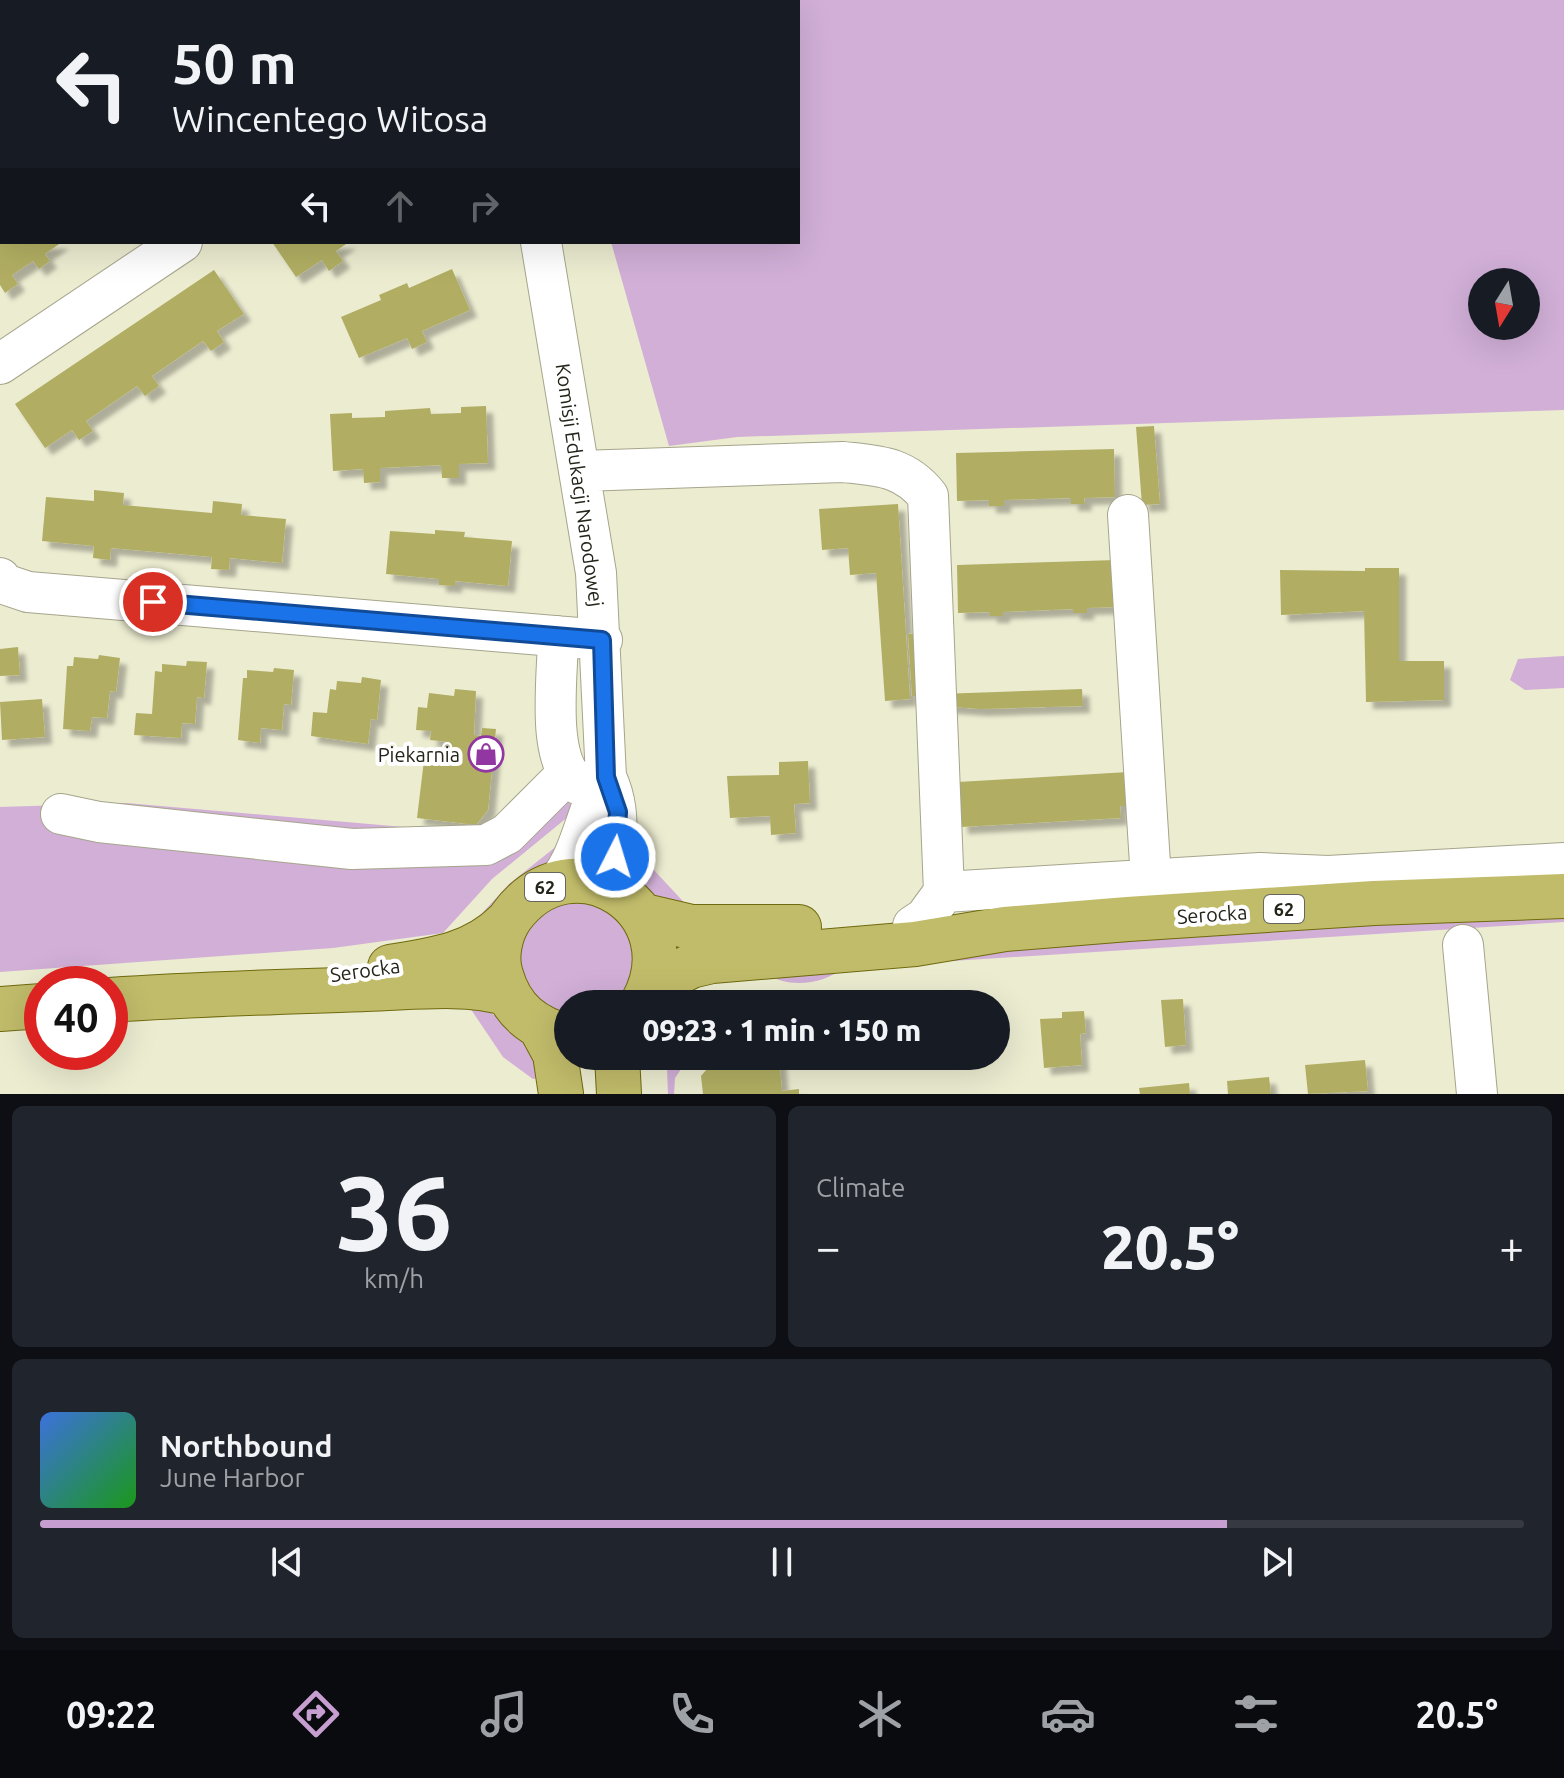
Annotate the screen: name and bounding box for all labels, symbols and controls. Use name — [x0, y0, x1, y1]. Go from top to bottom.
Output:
icon: left — [40, 32, 144, 136]
text: 50 m — [172, 32, 297, 95]
text: Wincentego Witosa — [172, 98, 488, 139]
icon: left — [294, 184, 338, 228]
icon: ahead — [378, 184, 422, 228]
icon: right — [462, 184, 506, 228]
north arrow — [1468, 268, 1540, 340]
map controls — [1468, 268, 1540, 340]
street label: Komisji Edukacji Narodowej — [552, 362, 608, 608]
pin — [119, 568, 187, 636]
icon: arrive — [131, 580, 175, 624]
shop icon: Piekarnia — [467, 735, 505, 773]
place label: Piekarnia — [378, 743, 460, 766]
position arrow — [573, 815, 657, 899]
road number: 62 — [525, 873, 565, 901]
road number: 62 — [1264, 895, 1304, 923]
street label: Serocka — [1176, 900, 1248, 928]
street label: Serocka — [329, 954, 401, 986]
speed limit sign: 40 — [24, 966, 128, 1070]
text: 09:23 · 1 min · 150 m — [643, 1013, 921, 1047]
text: 36 — [335, 1153, 453, 1270]
text: Climate — [816, 1173, 905, 1202]
text: 20.5° — [1101, 1213, 1239, 1280]
text: − — [816, 1222, 841, 1271]
text: + — [1499, 1222, 1524, 1271]
text: km/h — [364, 1264, 424, 1293]
text: Northbound — [160, 1429, 332, 1463]
text: June Harbor — [160, 1463, 304, 1492]
icon: previous — [265, 1540, 309, 1584]
icon: pause — [760, 1540, 804, 1584]
icon: next — [1255, 1540, 1299, 1584]
icon: directions — [288, 1686, 344, 1742]
icon: music — [476, 1686, 532, 1742]
icon: phone — [664, 1686, 720, 1742]
icon: climate — [852, 1686, 908, 1742]
icon: car — [1040, 1686, 1096, 1742]
icon: filters — [1228, 1686, 1284, 1742]
text: 09:22 — [66, 1694, 156, 1735]
text: 20.5° — [1415, 1694, 1498, 1735]

